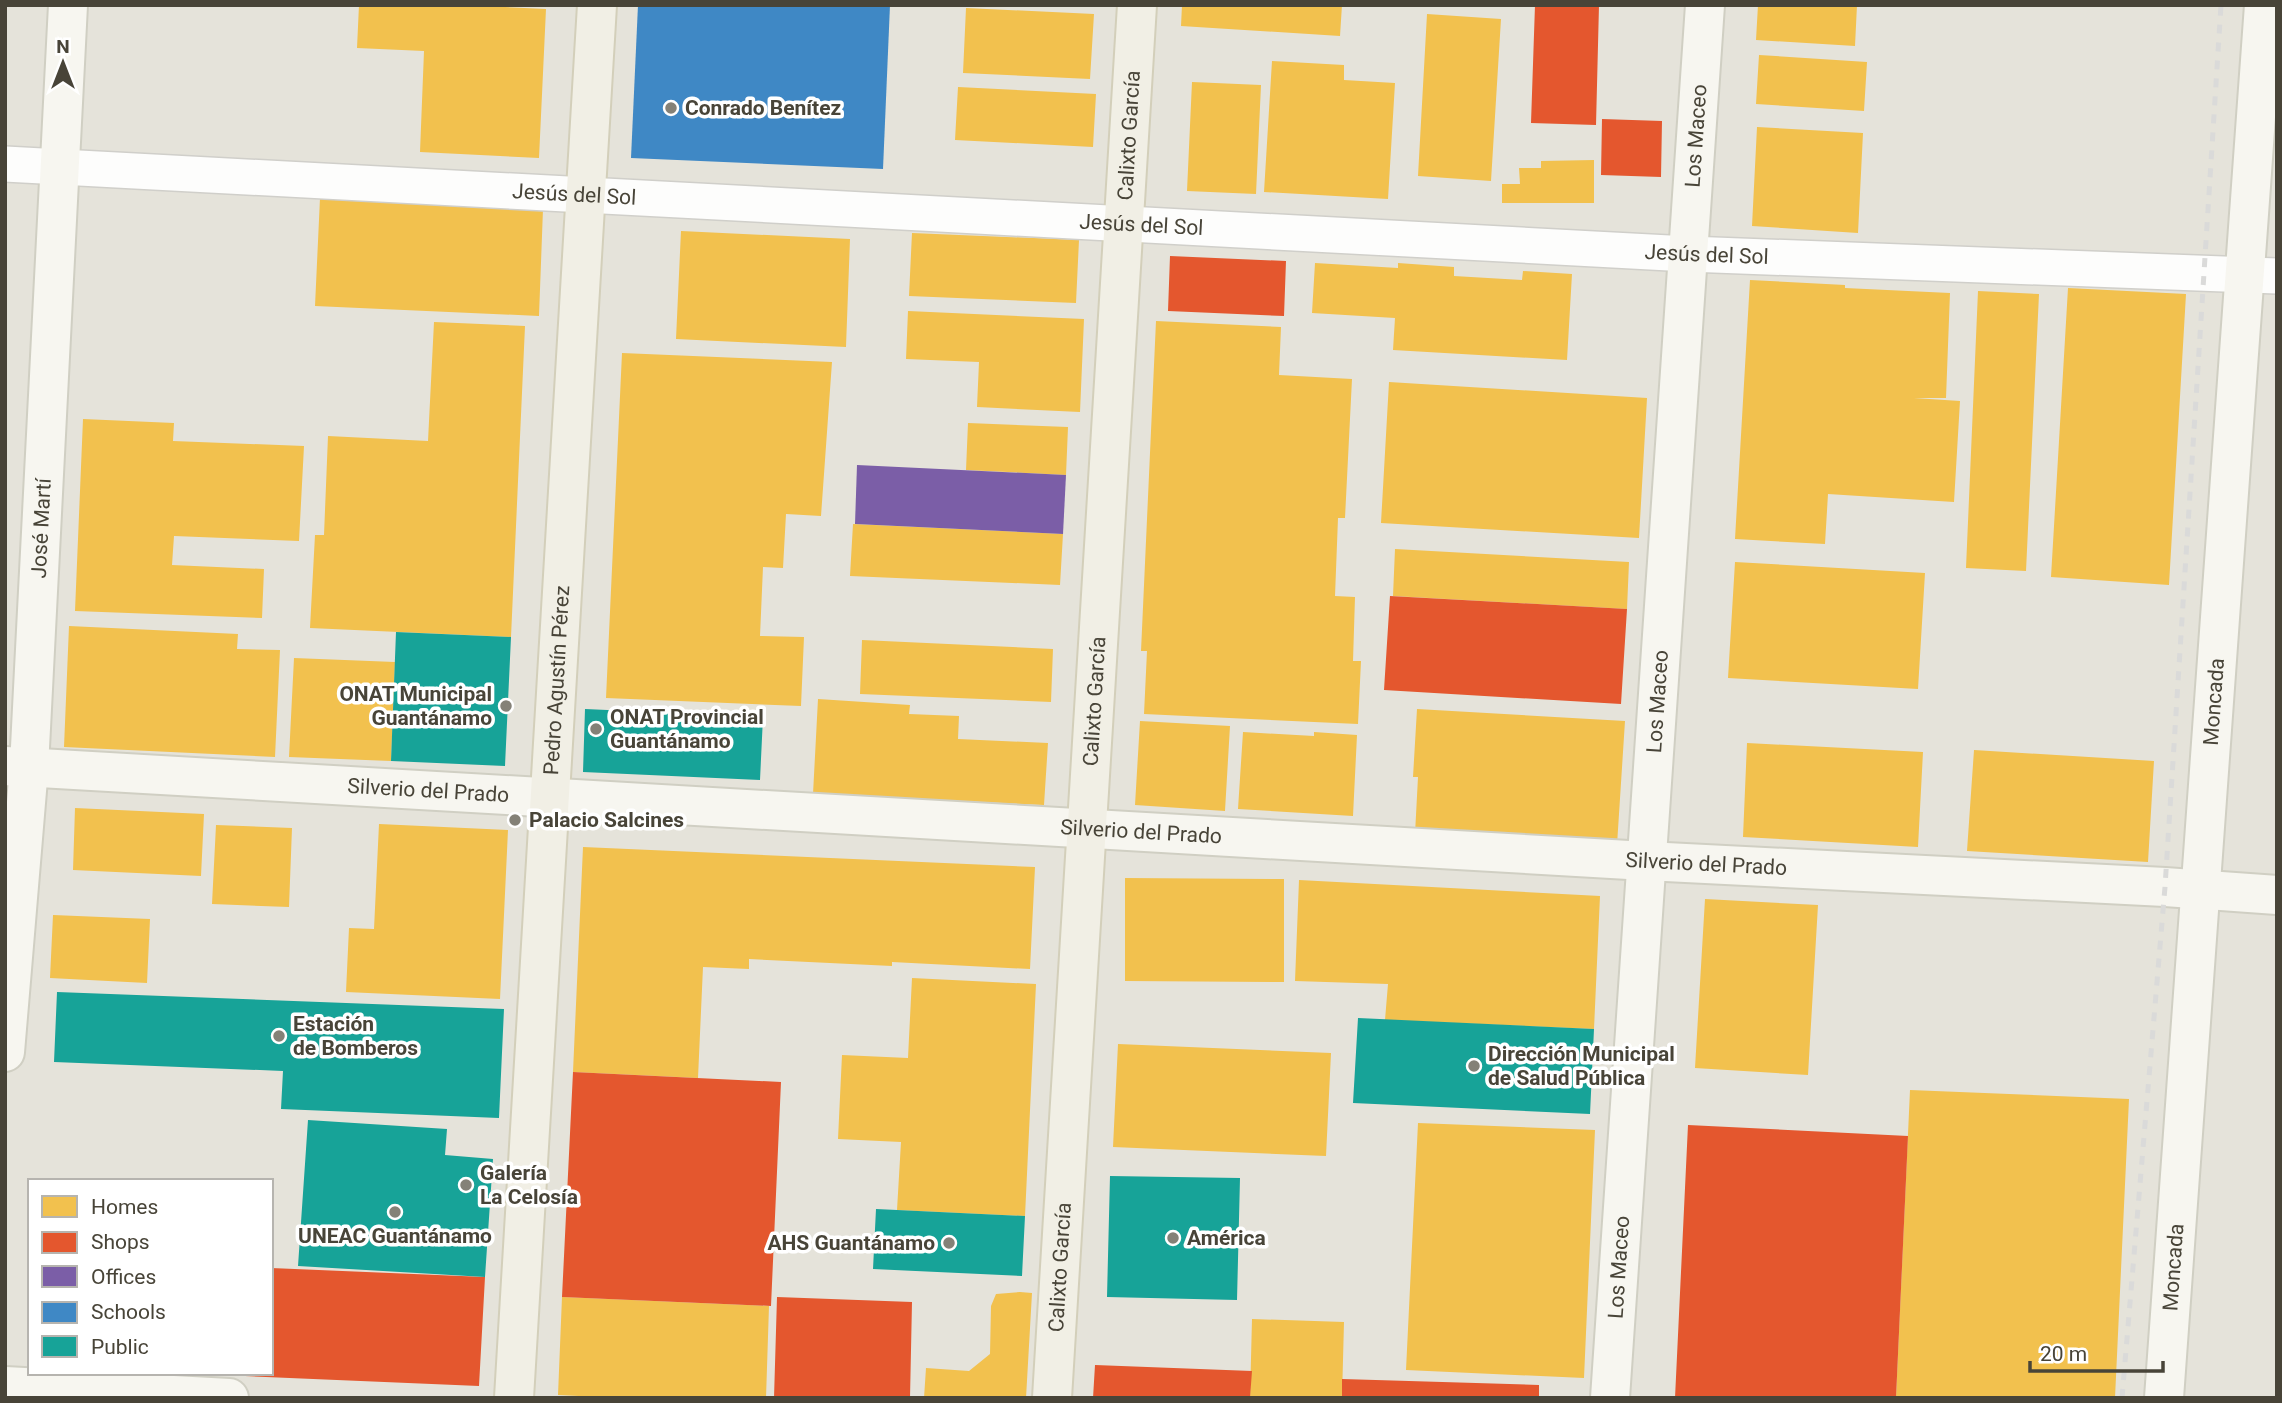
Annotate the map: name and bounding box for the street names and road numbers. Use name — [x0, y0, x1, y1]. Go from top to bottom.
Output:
street label: Calixto García — [1113, 70, 1145, 201]
street label: Los Maceo — [1681, 84, 1712, 188]
street label: Jesús del Sol — [512, 179, 637, 210]
street label: Jesús del Sol — [1079, 209, 1204, 240]
street label: Jesús del Sol — [1644, 240, 1769, 269]
street label: José Martí — [27, 477, 56, 579]
street label: Pedro Agustín Pérez — [539, 585, 574, 776]
street label: Calixto García — [1079, 636, 1110, 767]
street label: Los Maceo — [1642, 649, 1673, 754]
street label: Moncada — [2199, 657, 2229, 746]
street label: Silverio del Prado — [347, 774, 510, 807]
street label: Silverio del Prado — [1060, 815, 1223, 848]
street label: Silverio del Prado — [1625, 848, 1788, 880]
street label: Calixto García — [1044, 1202, 1076, 1333]
street label: Los Maceo — [1603, 1215, 1634, 1320]
street label: Moncada — [2158, 1223, 2188, 1312]

